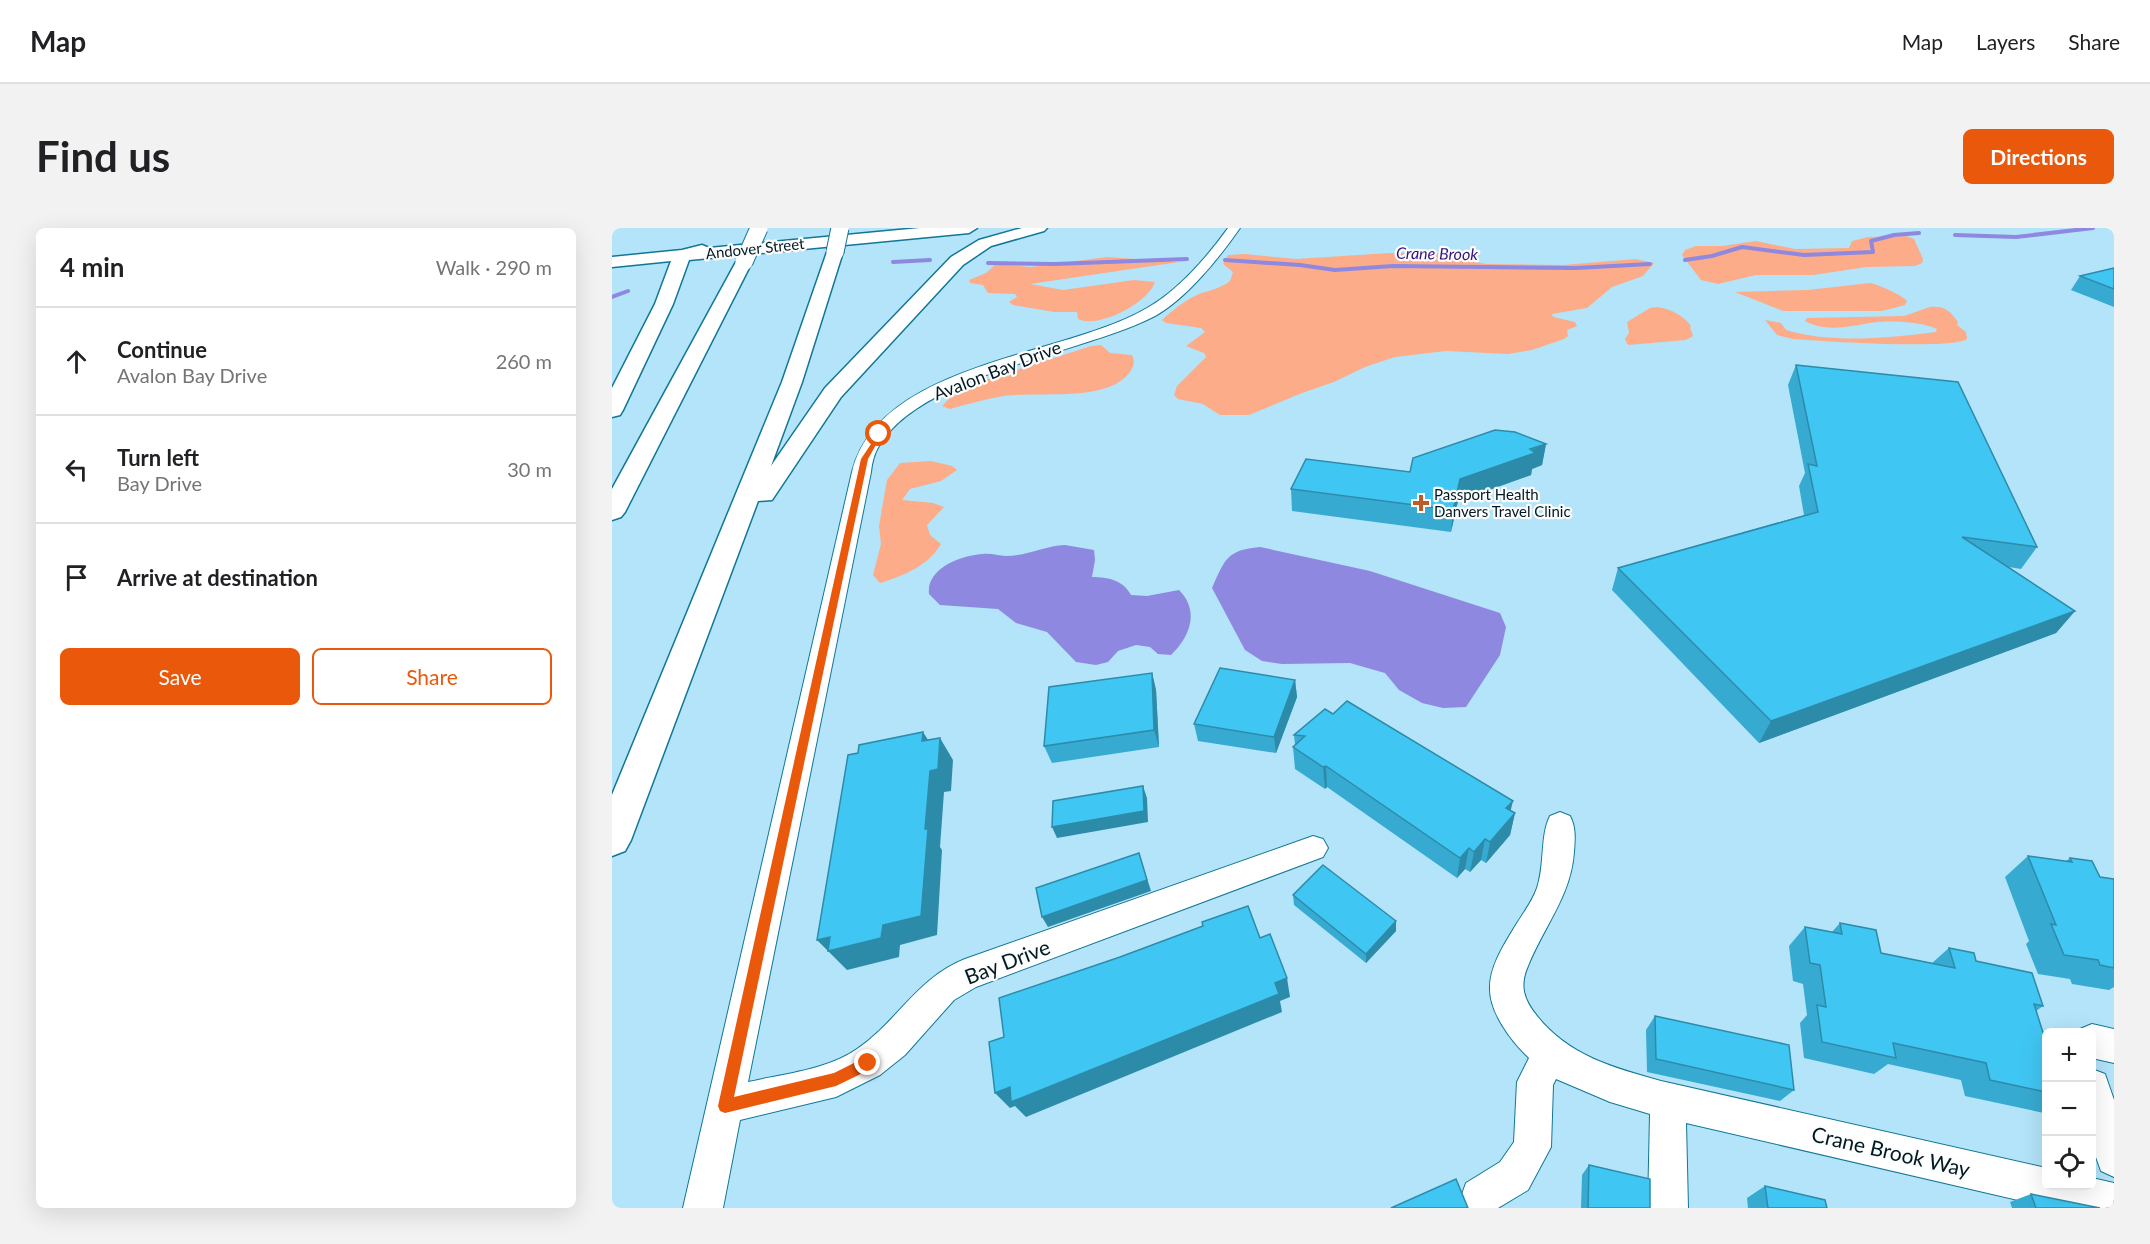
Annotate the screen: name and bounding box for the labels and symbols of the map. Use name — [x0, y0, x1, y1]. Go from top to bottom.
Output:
street label: Andover Street — [705, 234, 806, 262]
water label: Crane Brook — [1396, 243, 1478, 263]
street label: Avalon Bay Drive — [930, 336, 1064, 404]
route start — [865, 420, 891, 446]
place label: Passport Health Danvers Travel Clinic — [1434, 485, 1571, 520]
marker: Passport Health Danvers Travel Clinic — [1412, 494, 1430, 512]
street label: Bay Drive — [961, 933, 1053, 989]
route end — [854, 1049, 880, 1075]
street label: Crane Brook Way — [1809, 1121, 1973, 1181]

